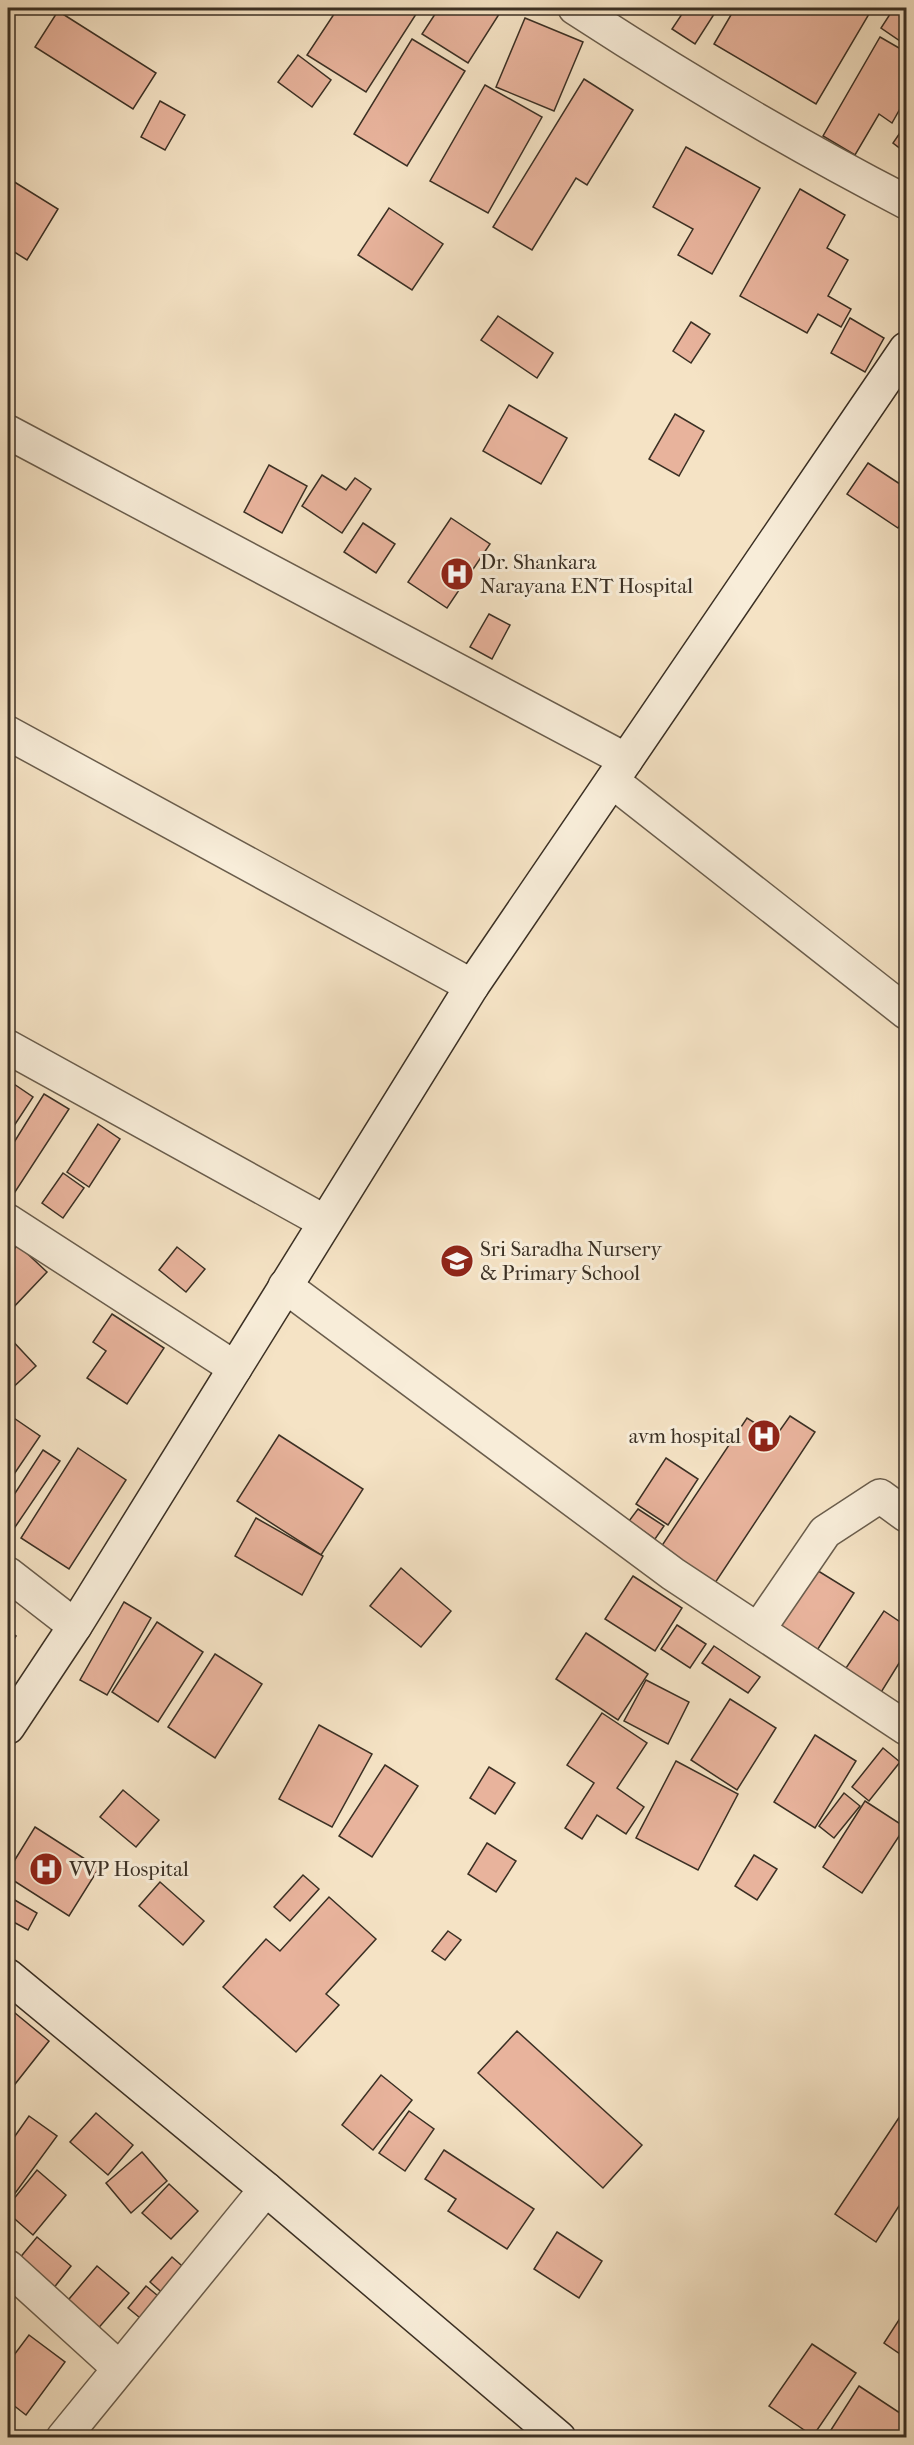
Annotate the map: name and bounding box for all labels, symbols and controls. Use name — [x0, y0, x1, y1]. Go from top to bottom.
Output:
place label: Dr. Shankara Narayana ENT Hospital — [480, 550, 693, 598]
hospital icon: Dr. Shankara Narayana ENT Hospital — [439, 556, 475, 592]
place label: Sri Saradha Nursery & Primary School — [480, 1237, 663, 1285]
school or university icon: Sri Saradha Nursery & Primary School — [439, 1243, 475, 1279]
hospital icon: avm hospital — [746, 1418, 782, 1454]
place label: avm hospital — [629, 1424, 741, 1448]
hospital icon: VVP Hospital — [28, 1851, 64, 1887]
place label: VVP Hospital — [68, 1857, 189, 1881]

